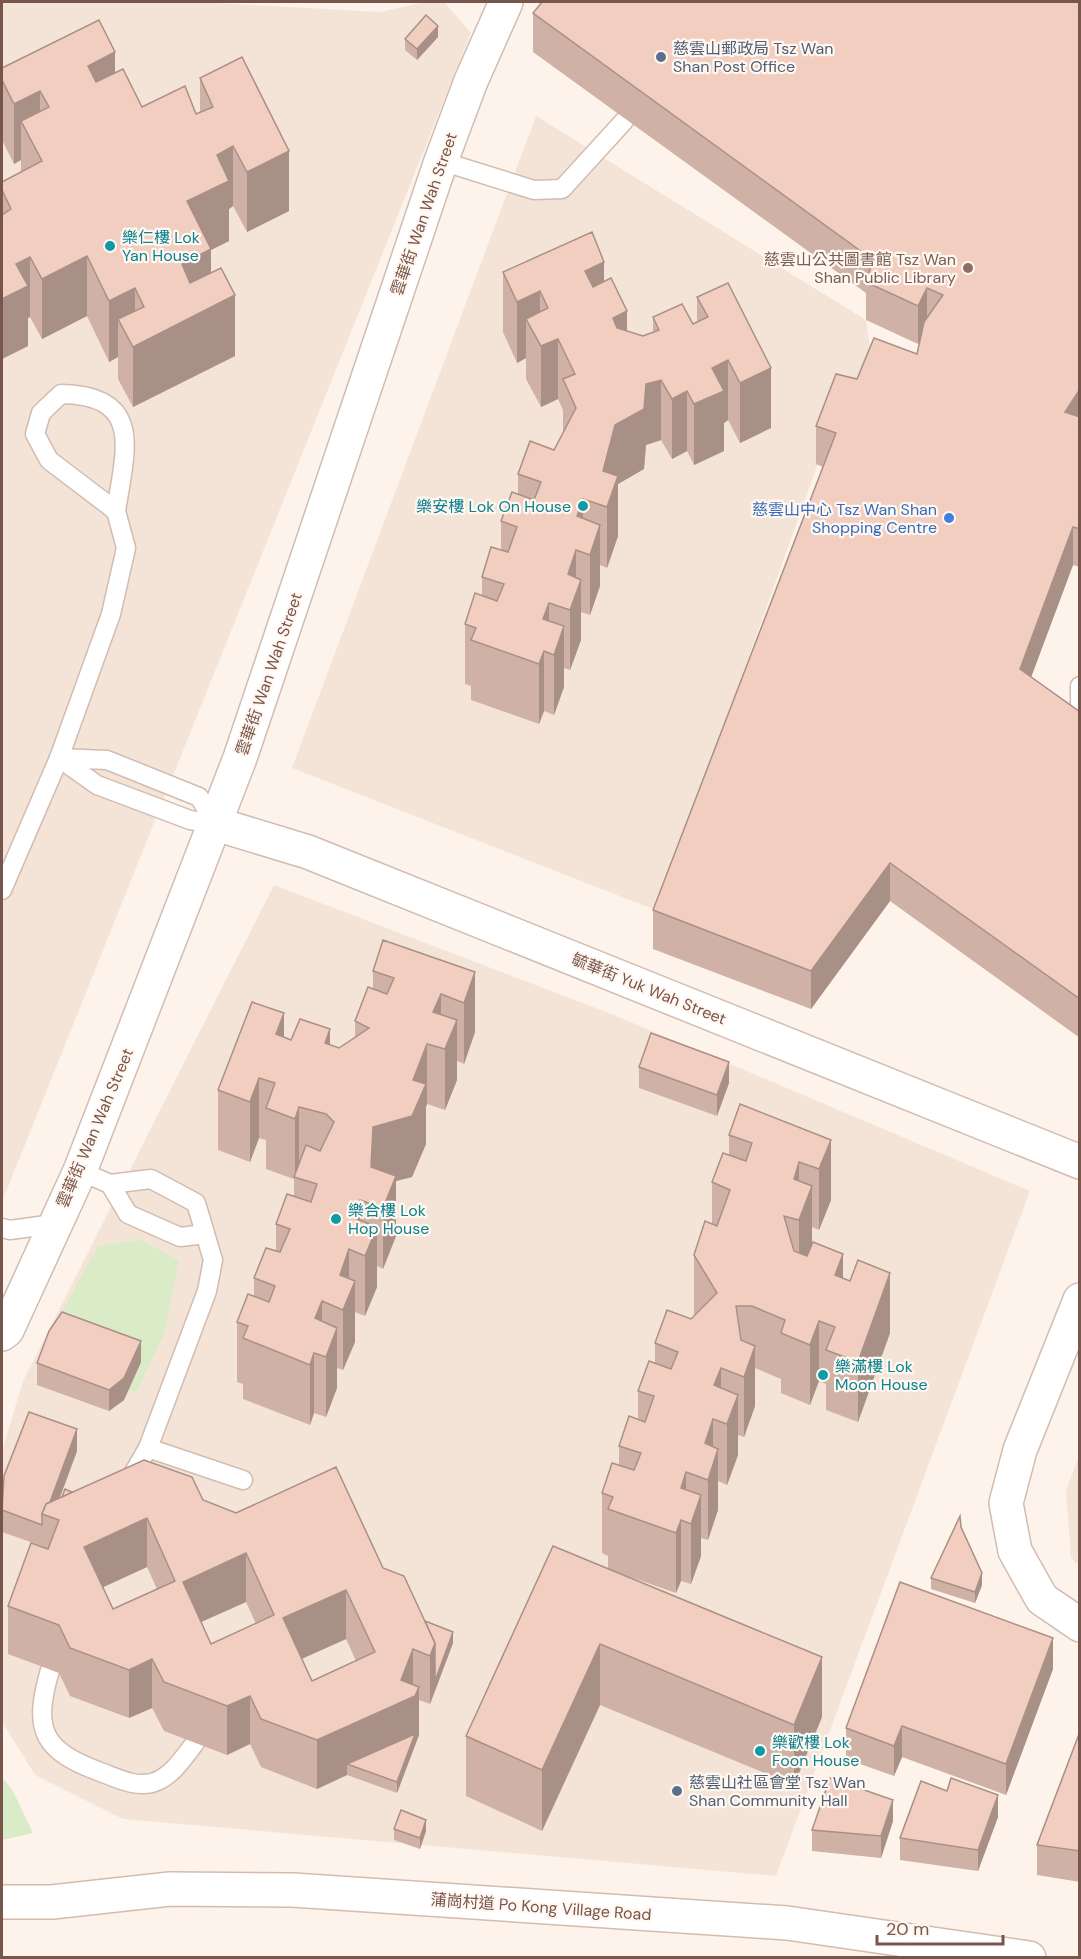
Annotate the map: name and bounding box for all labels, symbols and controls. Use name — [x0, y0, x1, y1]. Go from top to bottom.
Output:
place label: 慈雲山郵政局 Tsz Wan Shan Post Office — [673, 38, 833, 77]
marker: 慈雲山郵政局 Tsz Wan Shan Post Office — [654, 50, 668, 64]
street label: 雲華街 Wan Wah Street — [386, 130, 462, 298]
place label: 樂仁樓 Lok Yan House — [122, 227, 200, 266]
marker: 樂仁樓 Lok Yan House — [103, 239, 117, 253]
place label: 慈雲山公共圖書館 Tsz Wan Shan Public Library — [764, 249, 956, 288]
marker: 慈雲山公共圖書館 Tsz Wan Shan Public Library — [961, 261, 975, 275]
place label: 樂安樓 Lok On House — [416, 496, 571, 517]
marker: 樂安樓 Lok On House — [576, 499, 590, 513]
place label: 慈雲山中心 Tsz Wan Shan Shopping Centre — [752, 499, 937, 538]
marker: 慈雲山中心 Tsz Wan Shan Shopping Centre — [942, 511, 956, 525]
street label: 雲華街 Wan Wah Street — [231, 590, 307, 758]
street label: 毓華街 Yuk Wah Street — [569, 948, 729, 1030]
street label: 雲華街 Wan Wah Street — [52, 1045, 138, 1211]
place label: 樂合樓 Lok Hop House — [348, 1200, 429, 1239]
marker: 樂合樓 Lok Hop House — [329, 1212, 343, 1226]
place label: 樂滿樓 Lok Moon House — [835, 1356, 928, 1395]
marker: 樂滿樓 Lok Moon House — [816, 1368, 830, 1382]
place label: 樂歡樓 Lok Foon House — [772, 1732, 859, 1771]
marker: 樂歡樓 Lok Foon House — [753, 1744, 767, 1758]
place label: 慈雲山社區會堂 Tsz Wan Shan Community Hall — [689, 1772, 865, 1811]
marker: 慈雲山社區會堂 Tsz Wan Shan Community Hall — [670, 1784, 684, 1798]
street label: 蒲崗村道 Po Kong Village Road — [430, 1889, 652, 1925]
scale bar — [877, 1908, 1003, 1946]
text: 20 m — [886, 1917, 929, 1941]

